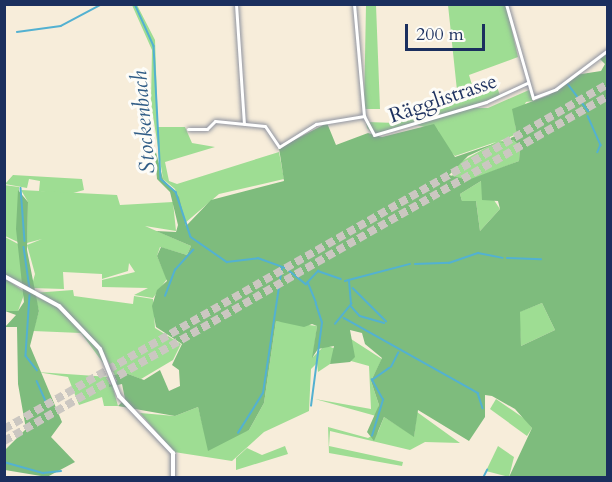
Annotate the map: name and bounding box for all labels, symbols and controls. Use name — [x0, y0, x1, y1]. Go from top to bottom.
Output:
scale bar — [408, 12, 488, 50]
text: 200 m — [416, 22, 464, 47]
water label: Stockenbach — [126, 69, 162, 175]
street label: Rägglistrasse — [386, 69, 500, 129]

